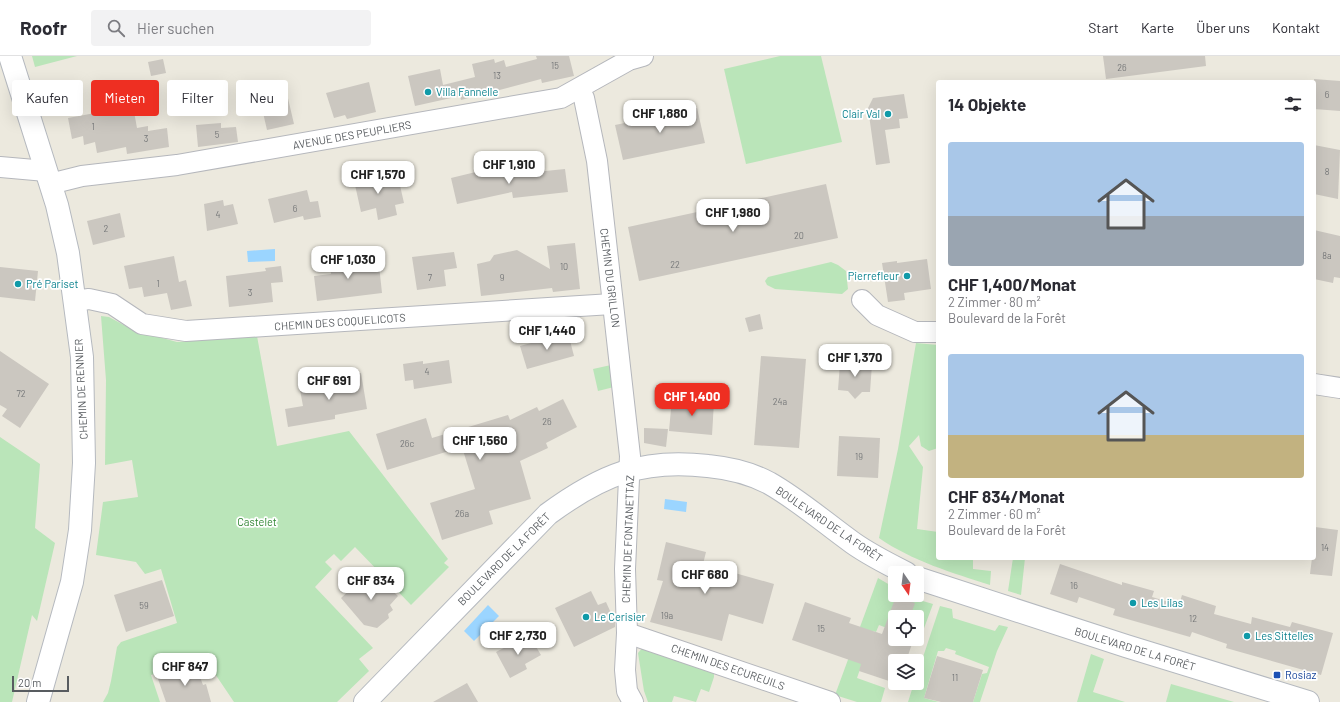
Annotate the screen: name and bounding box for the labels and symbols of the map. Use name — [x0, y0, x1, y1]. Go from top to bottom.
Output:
house number: 15 — [551, 60, 559, 71]
house number: 26 — [1117, 62, 1127, 73]
house number: 13 — [493, 70, 501, 81]
place label: Villa Fannelle — [436, 85, 498, 98]
marker: Villa Fannelle — [423, 87, 433, 97]
house number: 6 — [1325, 89, 1330, 100]
pin: CHF 1,880 — [614, 100, 706, 134]
place label: Clair Val — [842, 107, 880, 120]
marker: Clair Val — [883, 109, 893, 119]
street label: AVENUE DES PEUPLIERS — [292, 118, 412, 151]
house number: 1 — [91, 121, 95, 132]
house number: 5 — [215, 129, 220, 140]
house number: 3 — [144, 133, 149, 144]
pin: CHF 1,910 — [463, 151, 555, 185]
pin: CHF 1,570 — [332, 161, 424, 195]
house number: 8 — [1325, 166, 1330, 177]
pin: CHF 1,980 — [687, 199, 779, 233]
house number: 6 — [293, 203, 298, 214]
house number: 4 — [216, 209, 221, 220]
house number: 2 — [104, 223, 109, 234]
street label: CHEMIN DU GRILLON — [598, 227, 623, 328]
house number: 20 — [794, 230, 804, 241]
pin: CHF 1,030 — [302, 246, 394, 280]
house number: 8a — [1322, 250, 1332, 261]
house number: 22 — [670, 259, 680, 270]
house number: 10 — [560, 261, 568, 272]
place label: Pierrefleur — [848, 269, 899, 282]
marker: Pierrefleur — [902, 271, 912, 281]
house number: 7 — [428, 272, 433, 283]
house number: 9 — [500, 272, 505, 283]
place label: Pré Pariset — [26, 277, 79, 290]
house number: 1 — [156, 278, 160, 289]
marker: Pré Pariset — [13, 279, 23, 289]
house number: 3 — [248, 287, 253, 298]
street label: CHEMIN DES COQUELICOTS — [274, 310, 406, 333]
pin: CHF 1,440 — [501, 317, 593, 351]
street label: CHEMIN DE RENNIER — [71, 338, 90, 440]
pin: CHF 1,370 — [809, 344, 901, 378]
house number: 4 — [425, 366, 430, 377]
pin: CHF 691 — [292, 367, 366, 401]
pin: CHF 1,400 — [646, 383, 738, 417]
house number: 72 — [16, 388, 26, 399]
house number: 24a — [773, 396, 787, 407]
house number: 26 — [542, 416, 552, 427]
pin: CHF 1,560 — [434, 427, 526, 461]
house number: 26c — [400, 438, 414, 449]
house number: 19 — [855, 451, 863, 462]
street label: CHEMIN DE FONTANETTAZ — [619, 475, 636, 603]
street label: BOULEVARD DE LA FORÊT — [774, 483, 885, 564]
house number: 26a — [455, 508, 469, 519]
street label: BOULEVARD DE LA FORÊT — [455, 510, 553, 608]
park label: Castelet — [237, 515, 277, 528]
house number: 14 — [1321, 542, 1329, 553]
pin: CHF 680 — [668, 561, 742, 595]
north arrow — [888, 566, 924, 602]
pin: CHF 834 — [334, 567, 408, 601]
house number: 16 — [1070, 580, 1078, 591]
place label: Les Lilas — [1141, 596, 1183, 609]
marker: Les Lilas — [1128, 598, 1138, 608]
house number: 59 — [139, 600, 149, 611]
place label: Le Cerisier — [594, 610, 646, 623]
house number: 19a — [661, 610, 673, 621]
marker: Le Cerisier — [581, 612, 591, 622]
house number: 12 — [1189, 613, 1197, 624]
pin: CHF 2,730 — [472, 622, 564, 656]
house number: 15 — [817, 623, 825, 634]
street label: BOULEVARD DE LA FORÊT — [1073, 624, 1197, 673]
place label: Les Sittelles — [1255, 629, 1314, 642]
marker: Les Sittelles — [1242, 631, 1252, 641]
street label: CHEMIN DES ECUREUILS — [670, 641, 787, 692]
pin: CHF 847 — [148, 653, 222, 687]
place label: Rosiaz — [1285, 668, 1316, 681]
marker: Rosiaz — [1272, 670, 1282, 680]
house number: 11 — [952, 672, 958, 683]
scale bar — [12, 674, 69, 693]

